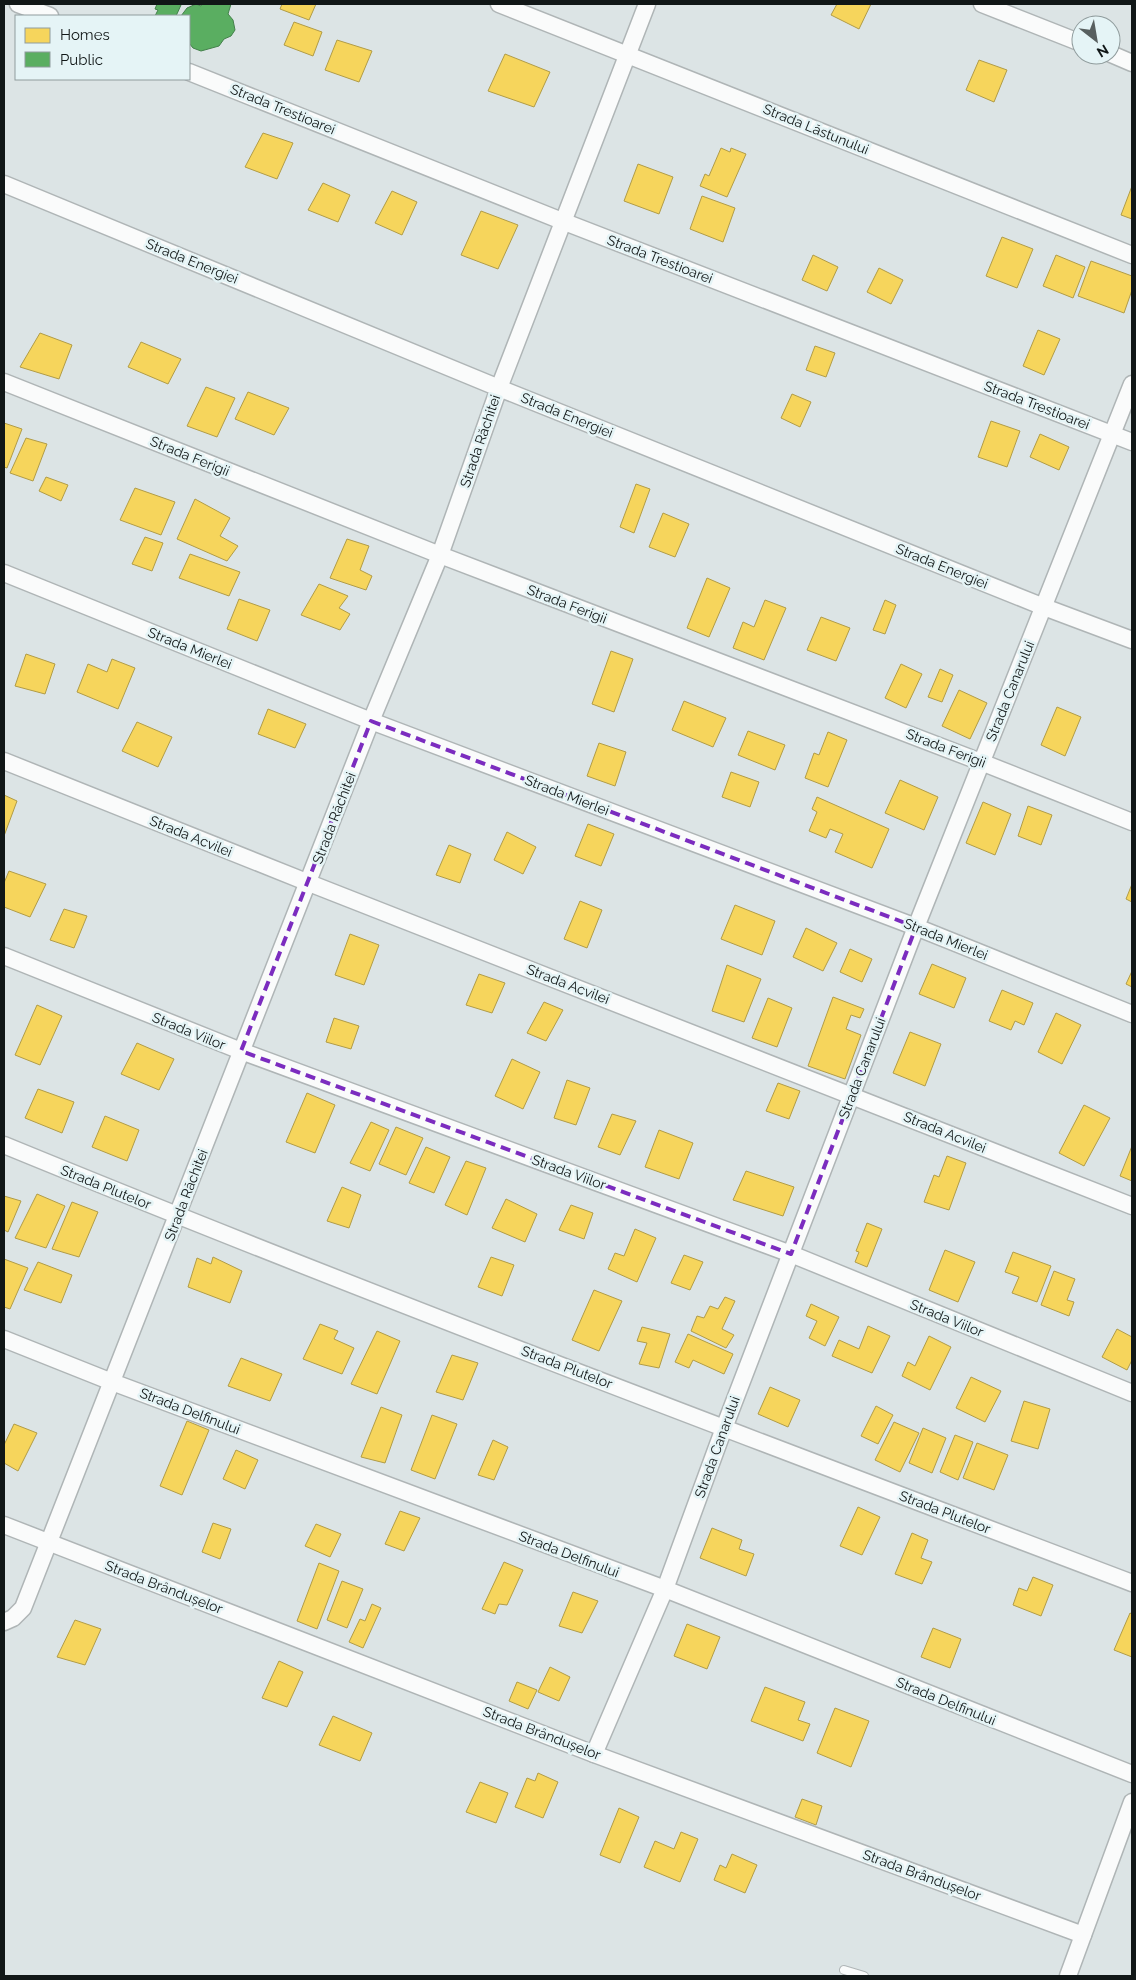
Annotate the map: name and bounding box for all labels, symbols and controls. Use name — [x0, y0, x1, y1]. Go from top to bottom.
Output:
legend — [15, 15, 190, 80]
north arrow — [1071, 15, 1121, 65]
text: Homes — [60, 26, 110, 44]
text: N — [1094, 42, 1111, 61]
text: Public — [60, 51, 103, 69]
street label: Strada Trestioarei — [228, 81, 338, 137]
street label: Strada Lăstunului — [761, 100, 871, 158]
street label: Strada Trestioarei — [605, 232, 715, 286]
street label: Strada Energiei — [144, 235, 240, 287]
street label: Strada Trestioarei — [982, 378, 1092, 432]
street label: Strada Energiei — [519, 389, 615, 441]
street label: Strada Răchitei — [457, 393, 503, 489]
street label: Strada Ferigii — [148, 433, 232, 479]
street label: Strada Energiei — [894, 540, 990, 592]
street label: Strada Ferigii — [525, 581, 609, 627]
street label: Strada Mierlei — [146, 624, 234, 672]
street label: Strada Canarului — [983, 638, 1037, 744]
street label: Strada Ferigii — [904, 725, 988, 771]
street label: Strada Răchitei — [309, 770, 359, 866]
street label: Strada Mierlei — [523, 772, 611, 818]
street label: Strada Acvilei — [147, 812, 235, 860]
street label: Strada Mierlei — [902, 915, 990, 963]
street label: Strada Acvilei — [524, 961, 612, 1007]
street label: Strada Viilor — [150, 1009, 228, 1053]
street label: Strada Canarului — [835, 1015, 889, 1121]
street label: Strada Acvilei — [901, 1108, 989, 1156]
street label: Strada Răchitei — [161, 1147, 211, 1243]
street label: Strada Viilor — [530, 1151, 608, 1193]
street label: Strada Plutelor — [58, 1162, 154, 1212]
street label: Strada Viilor — [908, 1296, 986, 1340]
street label: Strada Plutelor — [519, 1342, 615, 1392]
street label: Strada Delfinului — [138, 1384, 242, 1438]
street label: Strada Canarului — [691, 1394, 743, 1500]
street label: Strada Plutelor — [897, 1487, 993, 1537]
street label: Strada Delfinului — [517, 1527, 621, 1581]
street label: Strada Brândușelor — [103, 1557, 225, 1617]
street label: Strada Delfinului — [894, 1674, 998, 1728]
street label: Strada Brândușelor — [481, 1703, 603, 1763]
street label: Strada Brândușelor — [861, 1846, 983, 1904]

